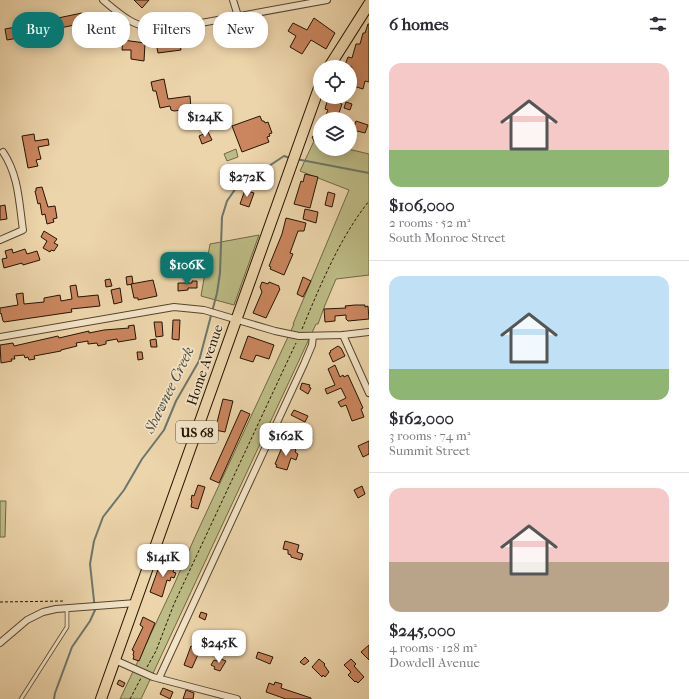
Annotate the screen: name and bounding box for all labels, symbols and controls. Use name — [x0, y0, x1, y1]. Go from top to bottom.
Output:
chip: Buy — [12, 12, 64, 48]
chip: Rent — [72, 12, 130, 48]
chip: Filters — [138, 12, 205, 48]
chip: New — [213, 12, 268, 48]
icon: filters — [647, 13, 669, 35]
text: 6 homes — [389, 14, 449, 34]
map controls — [313, 60, 357, 156]
button: locate — [313, 60, 357, 104]
icon: home — [493, 89, 565, 161]
pin: $124K — [177, 104, 233, 138]
text: $124K — [187, 109, 223, 124]
button: layers — [313, 112, 357, 156]
pin: $272K — [219, 164, 275, 198]
text: $272K — [229, 169, 265, 184]
text: $106,000 — [389, 195, 455, 215]
text: 2 rooms · 52 m² — [389, 215, 470, 230]
text: South Monroe Street — [389, 230, 506, 245]
pin: $106K — [159, 252, 215, 286]
text: $106K — [169, 257, 205, 272]
icon: home — [493, 302, 565, 374]
street label: Home Avenue — [183, 322, 227, 408]
water label: Shawnee Creek — [140, 344, 198, 437]
text: $162,000 — [389, 408, 454, 428]
road number: US 68 — [176, 421, 218, 443]
pin: $162K — [258, 423, 314, 457]
text: $162K — [269, 428, 303, 443]
text: 3 rooms · 74 m² — [389, 428, 470, 443]
text: Summit Street — [389, 443, 470, 458]
icon: home — [493, 514, 565, 586]
pin: $141K — [135, 544, 191, 578]
text: $141K — [146, 549, 180, 564]
text: $245,000 — [389, 620, 456, 640]
pin: $245K — [191, 630, 247, 664]
text: $245K — [201, 635, 237, 650]
text: 4 rooms · 128 m² — [389, 640, 477, 655]
text: Dowdell Avenue — [389, 655, 480, 670]

